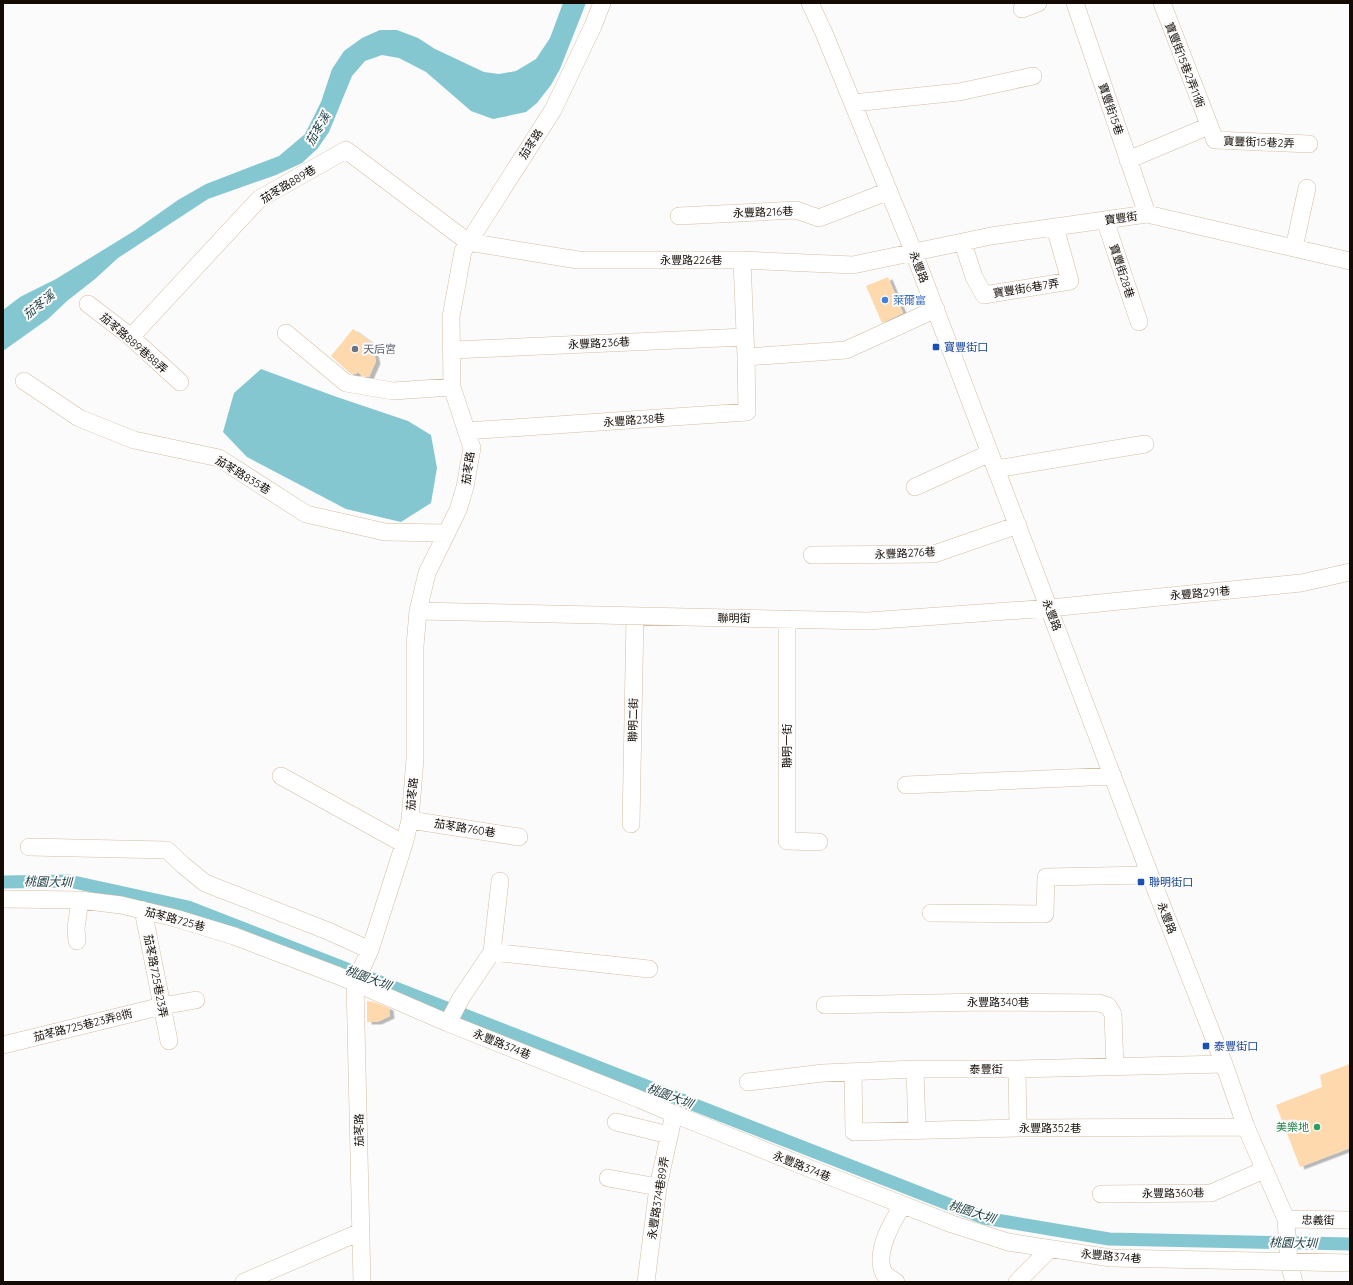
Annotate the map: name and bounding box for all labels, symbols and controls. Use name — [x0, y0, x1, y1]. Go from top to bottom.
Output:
street label: 寶豐街15巷2弄11衖 — [1162, 20, 1208, 110]
street label: 寶豐街15巷 — [1096, 81, 1126, 137]
water label: 茄苳溪 — [302, 108, 334, 148]
street label: 茄苳路 — [516, 126, 546, 162]
street label: 寶豐街15巷2弄 — [1223, 134, 1295, 150]
street label: 茄苳路889巷 — [258, 162, 318, 206]
street label: 永豐路216巷 — [733, 204, 793, 220]
street label: 寶豐街 — [1104, 209, 1138, 227]
street label: 寶豐街28巷 — [1107, 242, 1137, 300]
street label: 永豐路 — [907, 249, 931, 285]
street label: 永豐路226巷 — [660, 253, 722, 267]
street label: 寶豐街6巷7弄 — [992, 276, 1060, 300]
water label: 茄苳溪 — [20, 286, 59, 322]
place label: 萊爾富 — [893, 293, 926, 307]
marker: 萊爾富 — [880, 295, 890, 305]
street label: 茄苳路889巷88弄 — [97, 310, 171, 376]
street label: 永豐路236巷 — [568, 334, 630, 352]
place label: 寶豐街口 — [944, 340, 988, 354]
place label: 天后宮 — [363, 342, 396, 356]
marker: 寶豐街口 — [931, 342, 941, 352]
marker: 天后宮 — [350, 344, 360, 354]
street label: 永豐路238巷 — [603, 411, 665, 429]
street label: 茄苳路 — [459, 451, 477, 485]
street label: 茄苳路835巷 — [213, 453, 273, 497]
street label: 永豐路276巷 — [874, 544, 936, 562]
street label: 永豐路291巷 — [1169, 583, 1231, 603]
street label: 永豐路 — [1040, 597, 1064, 633]
street label: 聯明街 — [717, 611, 751, 625]
street label: 聯明二街 — [626, 698, 640, 742]
street label: 聯明一街 — [780, 724, 794, 768]
street label: 茄苳路 — [404, 777, 420, 811]
street label: 茄苳路760巷 — [433, 816, 497, 840]
water label: 桃園大圳 — [24, 874, 74, 889]
place label: 聯明街口 — [1149, 875, 1193, 889]
marker: 聯明街口 — [1136, 877, 1146, 887]
street label: 永豐路 — [1155, 900, 1179, 936]
street label: 茄苳路725巷 — [143, 904, 207, 934]
street label: 茄苳路725巷23弄 — [141, 933, 171, 1019]
water label: 桃園大圳 — [343, 962, 395, 994]
street label: 永豐路340巷 — [967, 995, 1029, 1009]
street label: 茄苳路725巷23弄8衖 — [32, 1006, 134, 1044]
street label: 永豐路374巷 — [471, 1026, 533, 1062]
place label: 泰豐街口 — [1214, 1039, 1258, 1053]
marker: 泰豐街口 — [1201, 1041, 1211, 1051]
street label: 泰豐街 — [970, 1062, 1003, 1076]
water label: 桃園大圳 — [645, 1080, 697, 1112]
street label: 茄苳路 — [352, 1113, 366, 1147]
place label: 美樂地 — [1276, 1120, 1309, 1134]
street label: 永豐路352巷 — [1019, 1121, 1081, 1135]
marker: 美樂地 — [1312, 1122, 1322, 1132]
street label: 永豐路374巷 — [771, 1148, 833, 1184]
street label: 永豐路374巷89弄 — [645, 1155, 671, 1241]
street label: 永豐路360巷 — [1142, 1185, 1204, 1201]
water label: 桃園大圳 — [947, 1197, 999, 1227]
street label: 忠義街 — [1301, 1213, 1335, 1227]
water label: 桃園大圳 — [1269, 1235, 1319, 1250]
street label: 永豐路374巷 — [1080, 1246, 1142, 1266]

